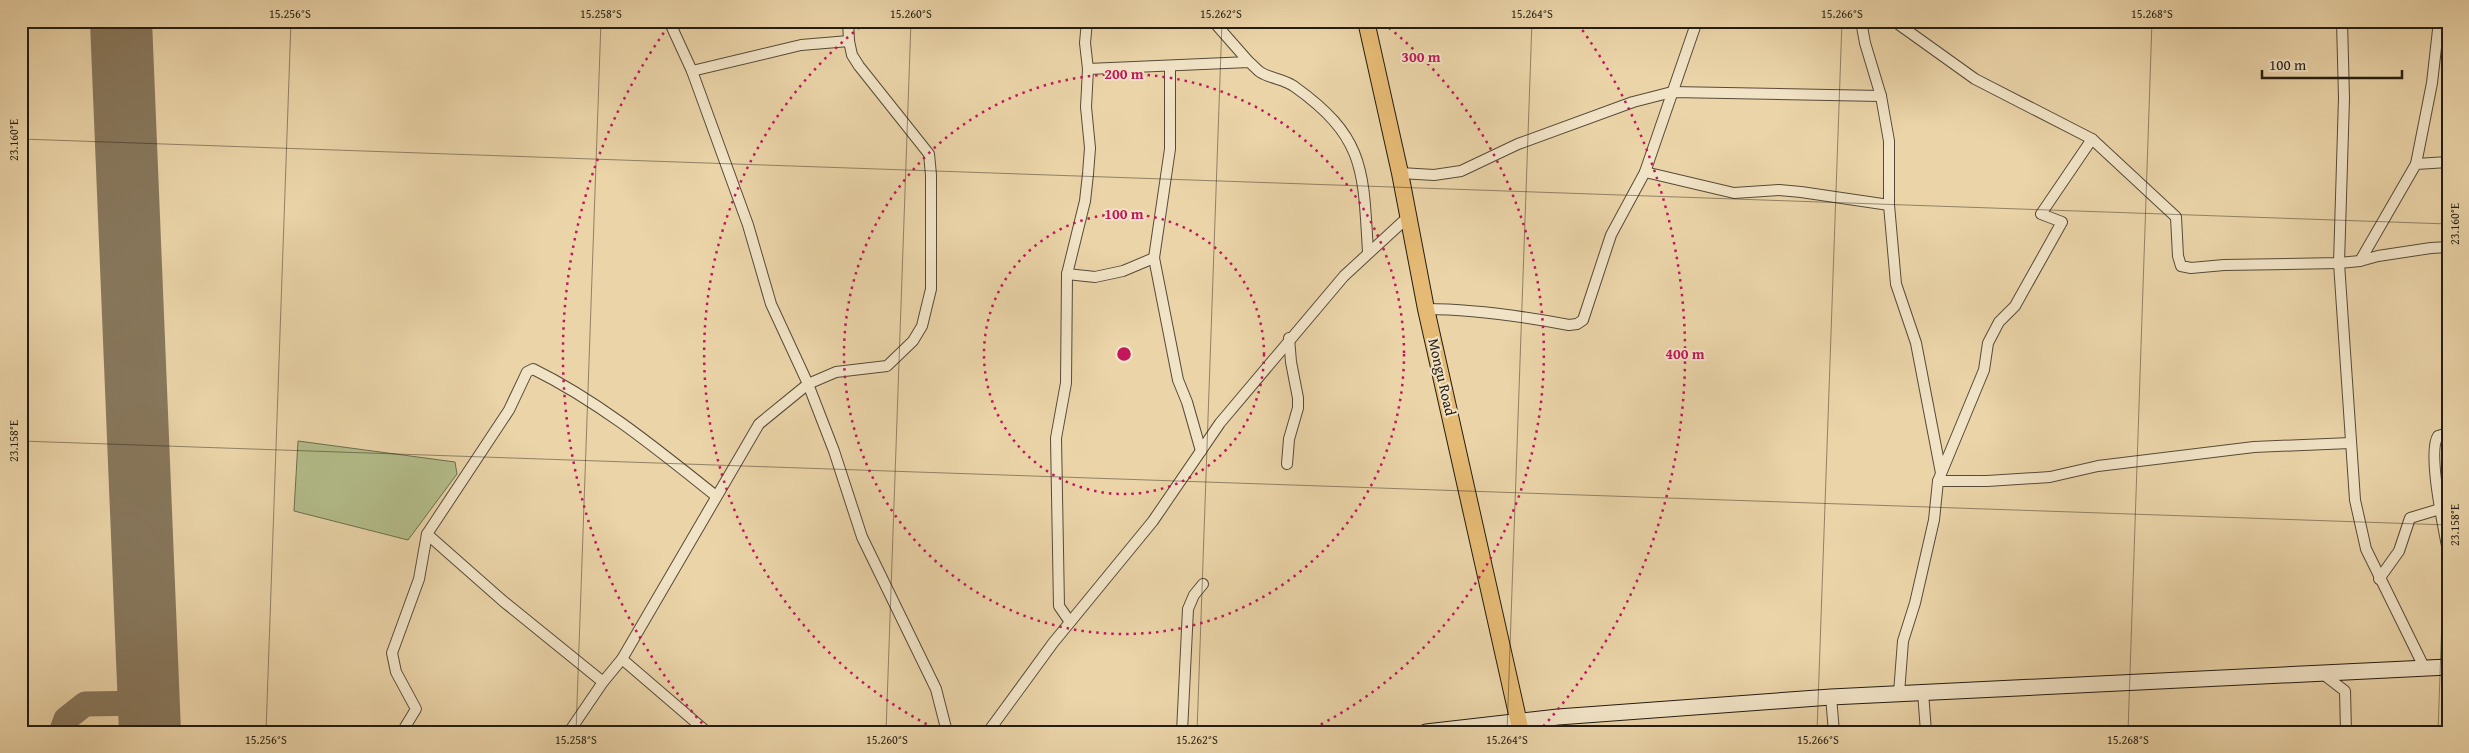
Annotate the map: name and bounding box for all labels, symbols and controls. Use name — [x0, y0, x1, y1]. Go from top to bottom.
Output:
text: 15.256°S — [269, 5, 311, 22]
text: 15.258°S — [580, 5, 622, 22]
text: 15.260°S — [890, 5, 932, 22]
text: 15.262°S — [1200, 5, 1242, 22]
text: 15.264°S — [1511, 5, 1553, 22]
text: 15.266°S — [1821, 5, 1863, 22]
text: 15.268°S — [2131, 5, 2173, 22]
text: 300 m — [1401, 46, 1441, 67]
scale bar — [2262, 48, 2402, 80]
text: 100 m — [2269, 54, 2307, 75]
text: 200 m — [1104, 63, 1144, 84]
text: 23.160°E — [5, 119, 22, 161]
text: 100 m — [1104, 203, 1144, 224]
text: 23.160°E — [2446, 203, 2463, 245]
street label: Mongu Road — [1423, 336, 1462, 418]
text: 400 m — [1665, 343, 1705, 364]
centre of rings — [1115, 345, 1133, 363]
text: 23.158°E — [5, 420, 22, 462]
text: 23.158°E — [2446, 504, 2463, 546]
text: 15.256°S — [245, 731, 287, 748]
text: 15.258°S — [555, 731, 597, 748]
text: 15.260°S — [866, 731, 908, 748]
text: 15.262°S — [1176, 731, 1218, 748]
text: 15.264°S — [1486, 731, 1528, 748]
text: 15.266°S — [1797, 731, 1839, 748]
text: 15.268°S — [2107, 731, 2149, 748]

